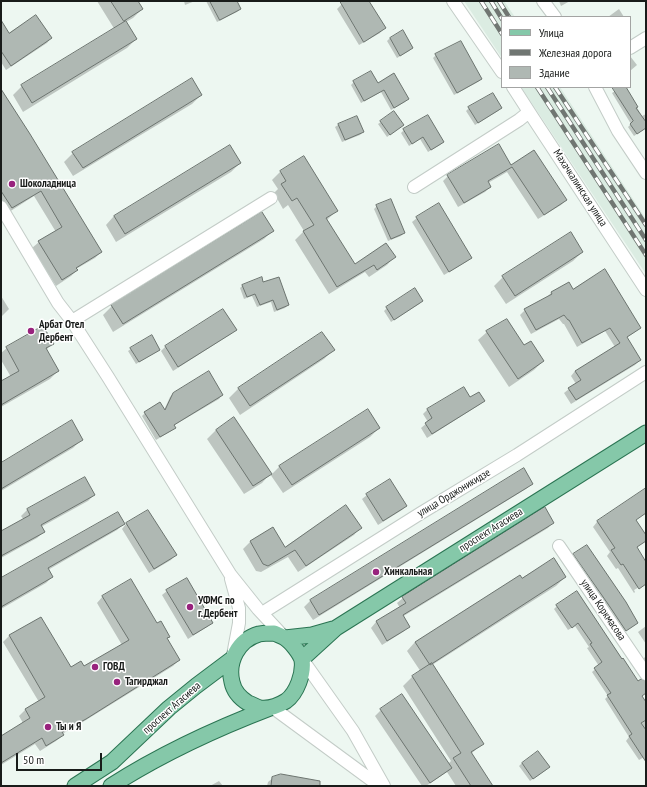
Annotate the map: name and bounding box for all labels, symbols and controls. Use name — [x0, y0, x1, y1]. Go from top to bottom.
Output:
legend — [501, 16, 631, 88]
text: Улица — [539, 25, 564, 40]
text: Железная дорога — [539, 45, 612, 60]
text: Здание — [539, 65, 570, 80]
street label: Махачкалинская улица — [550, 147, 610, 229]
place label: Шоколадница — [20, 177, 76, 191]
marker: Шоколадница — [7, 179, 17, 189]
place label: Арбат Отел Дербент — [39, 318, 84, 344]
marker: Арбат Отел Дербент — [26, 326, 36, 336]
street label: улица Орджоникидзе — [415, 466, 493, 520]
street label: проспект Агасиева — [457, 505, 525, 555]
place label: Хинкальная — [384, 565, 432, 579]
marker: Хинкальная — [371, 567, 381, 577]
street label: улица Коркмасова — [578, 577, 628, 643]
place label: УФМС по г.Дербент — [198, 594, 238, 620]
marker: УФМС по г.Дербент — [185, 602, 195, 612]
place label: ГОВД — [103, 660, 125, 674]
marker: ГОВД — [90, 662, 100, 672]
place label: Тагирджал — [125, 675, 168, 689]
marker: Тагирджал — [112, 677, 122, 687]
street label: проспект Агасиева — [140, 679, 204, 737]
place label: Ты и Я — [56, 720, 81, 734]
marker: Ты и Я — [43, 722, 53, 732]
scale bar — [18, 745, 104, 771]
text: 50 m — [23, 752, 44, 767]

